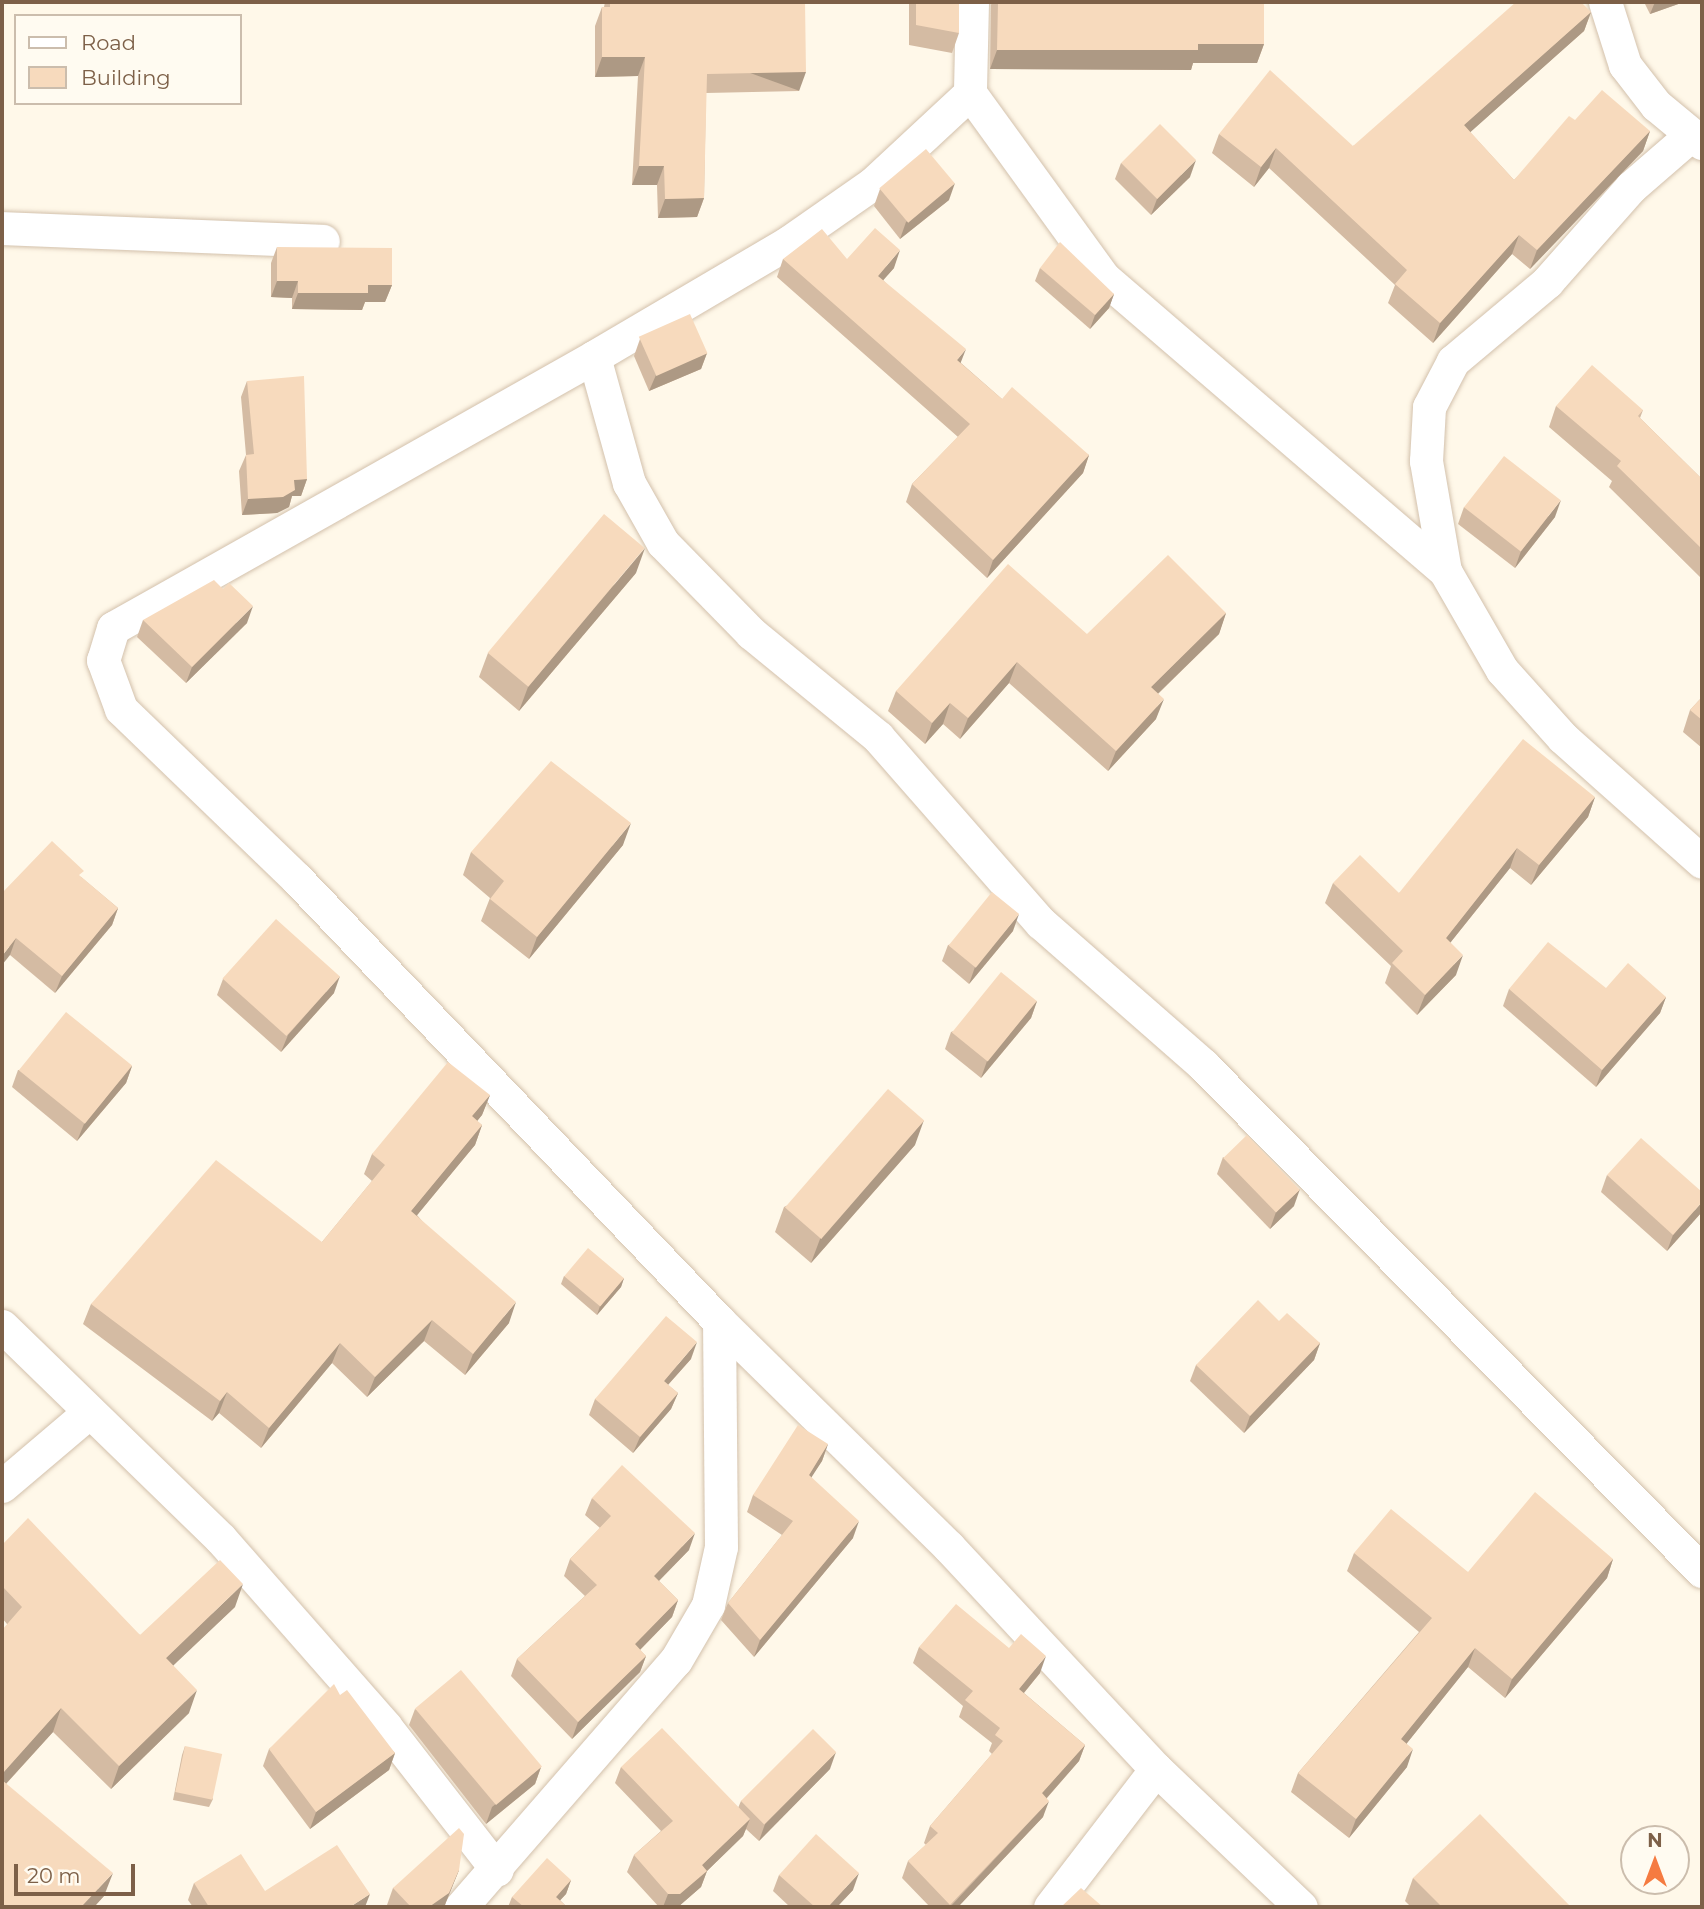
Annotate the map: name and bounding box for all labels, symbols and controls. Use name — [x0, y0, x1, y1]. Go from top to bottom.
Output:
legend — [14, 14, 242, 105]
text: Road — [81, 30, 136, 55]
text: Building — [81, 65, 171, 90]
north arrow — [1620, 1825, 1690, 1895]
text: N — [1647, 1829, 1663, 1852]
scale bar — [18, 1850, 138, 1894]
text: 20 m — [27, 1863, 81, 1888]

